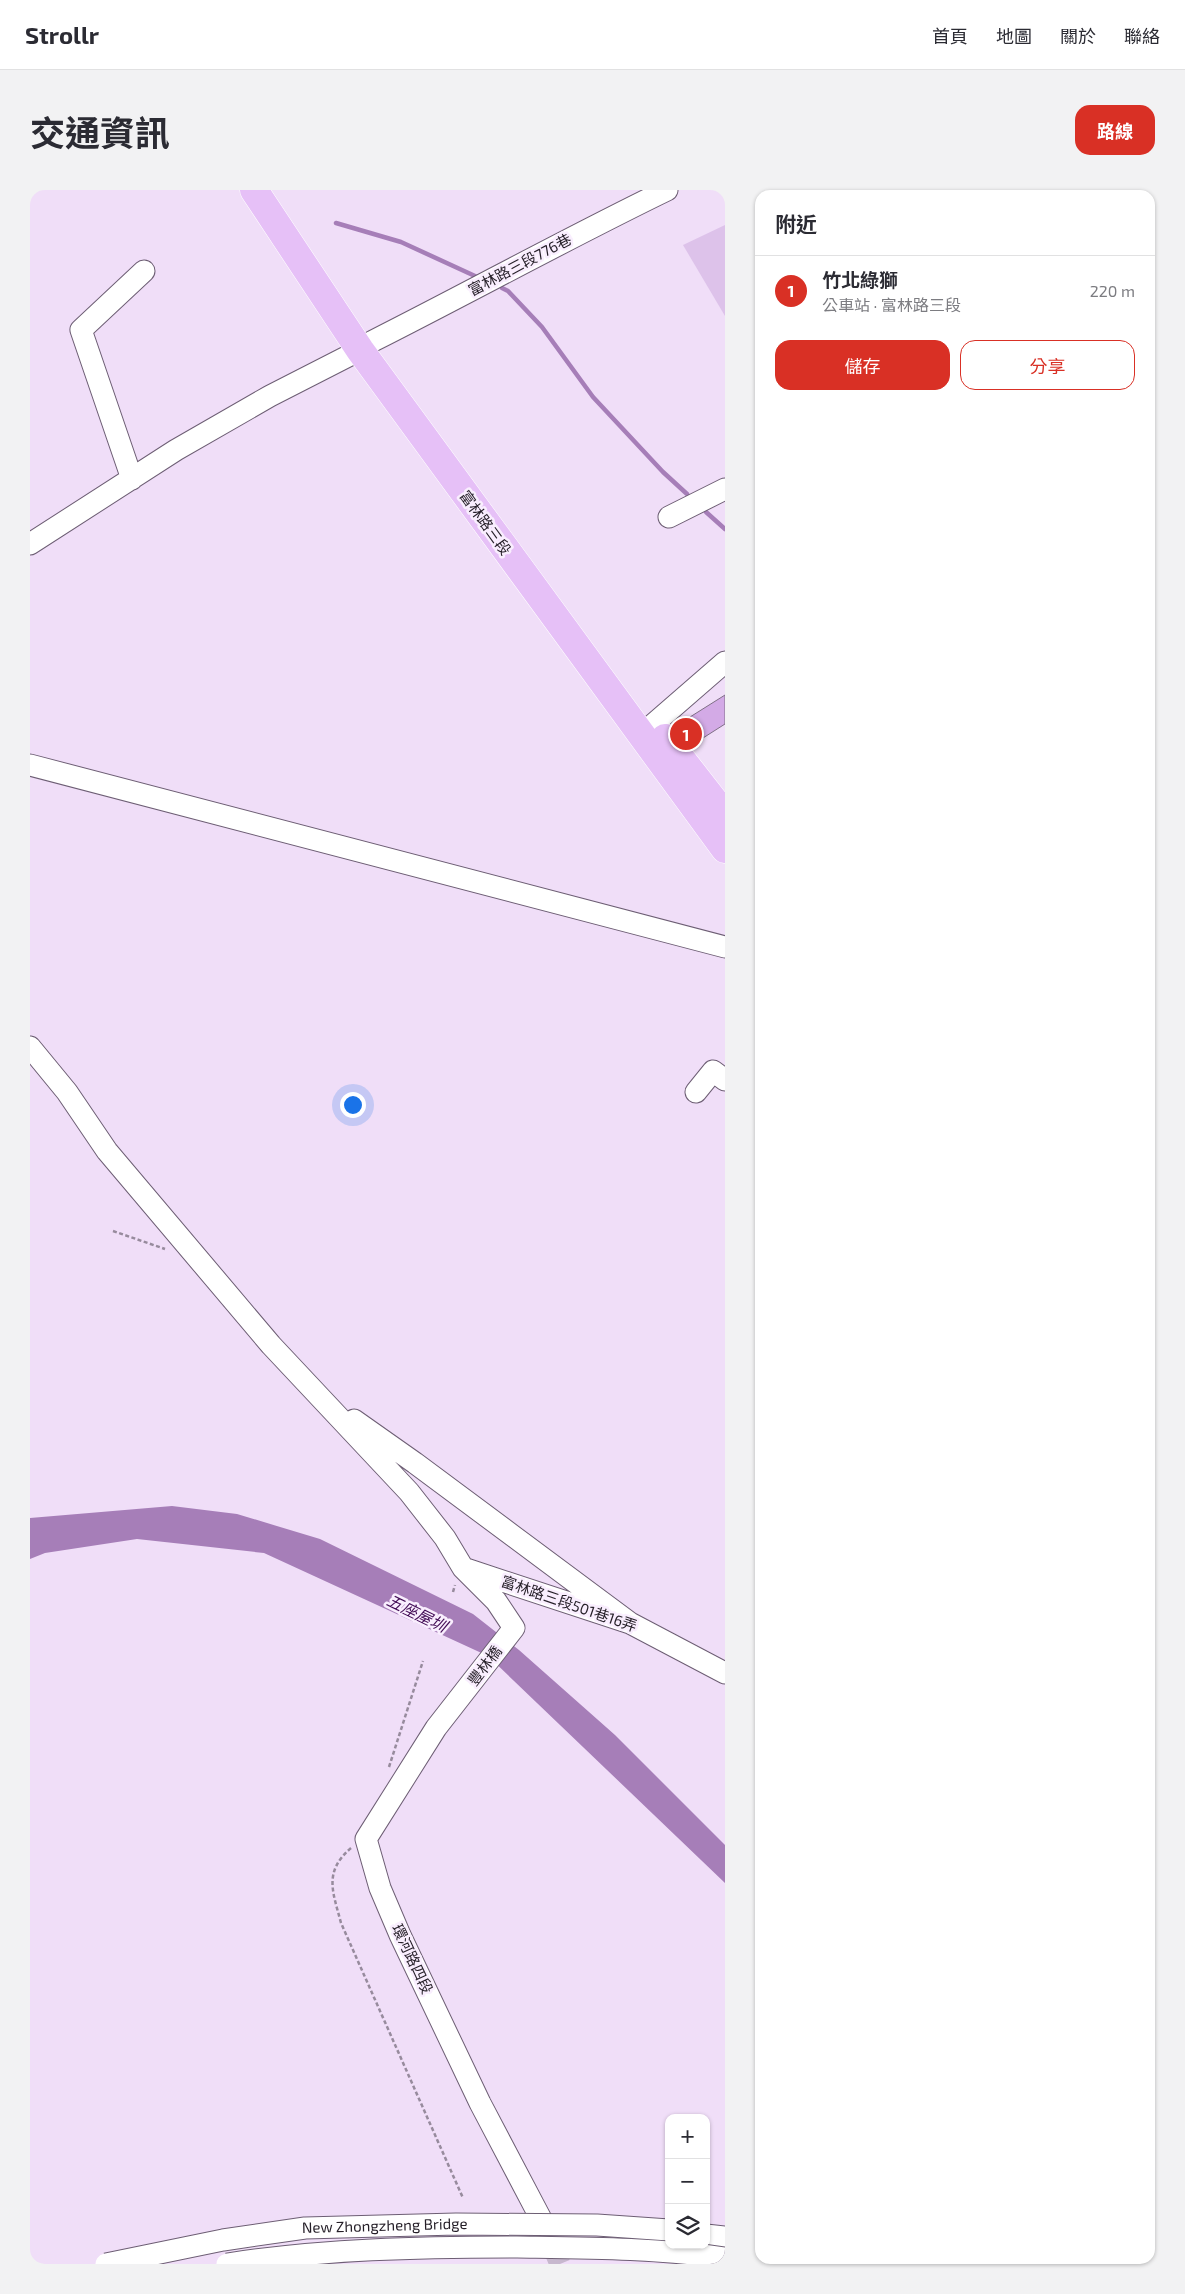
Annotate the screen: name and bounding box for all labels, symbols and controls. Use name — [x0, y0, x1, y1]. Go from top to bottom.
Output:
text: Strollr — [25, 20, 99, 49]
text: 首頁 — [932, 25, 968, 47]
text: 地圖 — [996, 25, 1032, 47]
text: 關於 — [1060, 25, 1096, 47]
text: 聯絡 — [1124, 25, 1160, 47]
button: 路線 — [1075, 105, 1155, 155]
text: 交通資訊 — [30, 111, 170, 153]
text: 附近 — [775, 211, 817, 236]
street label: 富林路三段776巷 — [465, 229, 574, 299]
text: 竹北綠獅 — [822, 268, 898, 291]
text: 1 — [788, 281, 794, 300]
text: 220 m — [1090, 281, 1135, 300]
text: 公車站 · 富林路三段 — [822, 295, 961, 314]
button: 儲存 — [775, 340, 950, 390]
button: 分享 — [960, 340, 1135, 390]
street label: 富林路三段 — [456, 487, 515, 558]
pin: 1 — [670, 715, 702, 753]
your location — [340, 1092, 366, 1118]
street label: 富林路三段501巷16弄 — [499, 1571, 640, 1635]
water label: 五座屋圳 — [384, 1590, 452, 1636]
street label: 豐林橋 — [463, 1642, 505, 1689]
street label: 環河路四段 — [389, 1921, 437, 1996]
map controls — [665, 2114, 710, 2249]
button: + — [665, 2114, 710, 2159]
button: − — [665, 2159, 710, 2204]
button: layers — [665, 2204, 710, 2249]
street label: New Zhongzheng Bridge — [302, 2214, 468, 2236]

